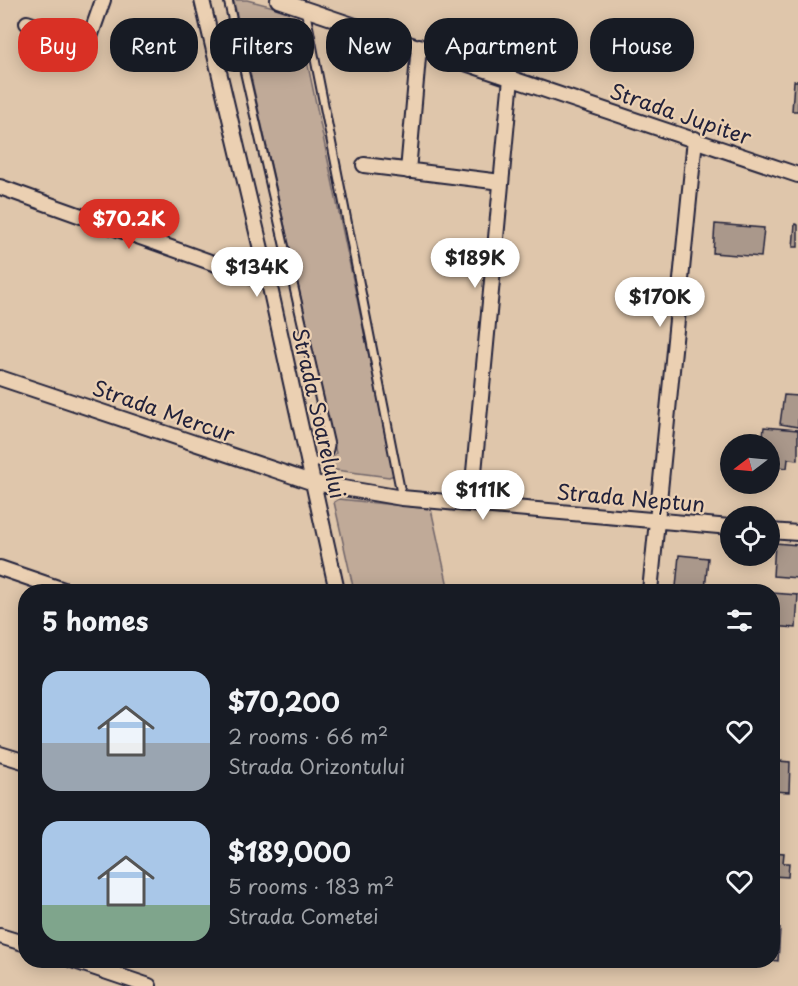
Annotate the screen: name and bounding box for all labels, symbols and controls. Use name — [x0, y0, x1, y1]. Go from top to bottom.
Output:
chip: Buy — [18, 18, 98, 72]
chip: Rent — [110, 18, 198, 72]
chip: Filters — [210, 18, 314, 72]
chip: New — [326, 18, 412, 72]
chip: Apartment — [424, 18, 578, 72]
chip: House — [590, 18, 694, 72]
street label: Strada Jupiter — [606, 74, 756, 152]
pin: $70.2K — [80, 199, 178, 250]
text: $70.2K — [93, 203, 165, 233]
pin: $189K — [433, 238, 517, 289]
text: $189K — [445, 242, 505, 272]
pin: $134K — [215, 247, 299, 298]
text: $134K — [225, 251, 289, 281]
pin: $170K — [618, 277, 702, 328]
text: $170K — [629, 281, 691, 311]
street label: Strada Soarelului — [285, 325, 355, 501]
street label: Strada Mercur — [89, 371, 240, 449]
north arrow — [720, 434, 780, 494]
map controls — [720, 434, 780, 566]
pin: $111K — [441, 470, 525, 521]
text: $111K — [455, 474, 511, 504]
street label: Strada Neptun — [555, 475, 707, 519]
button: locate — [720, 506, 780, 566]
text: 5 homes — [42, 601, 148, 640]
icon: filters — [723, 604, 756, 637]
text: $70,200 — [228, 682, 340, 721]
icon: home — [90, 695, 162, 767]
icon: heart — [723, 715, 756, 748]
text: 2 rooms · 66 m² — [228, 721, 388, 751]
text: Strada Orizontului — [228, 751, 405, 781]
text: $189,000 — [228, 832, 351, 871]
icon: home — [90, 845, 162, 917]
icon: heart — [723, 865, 756, 898]
text: 5 rooms · 183 m² — [228, 871, 394, 901]
text: Strada Cometei — [228, 901, 379, 931]

